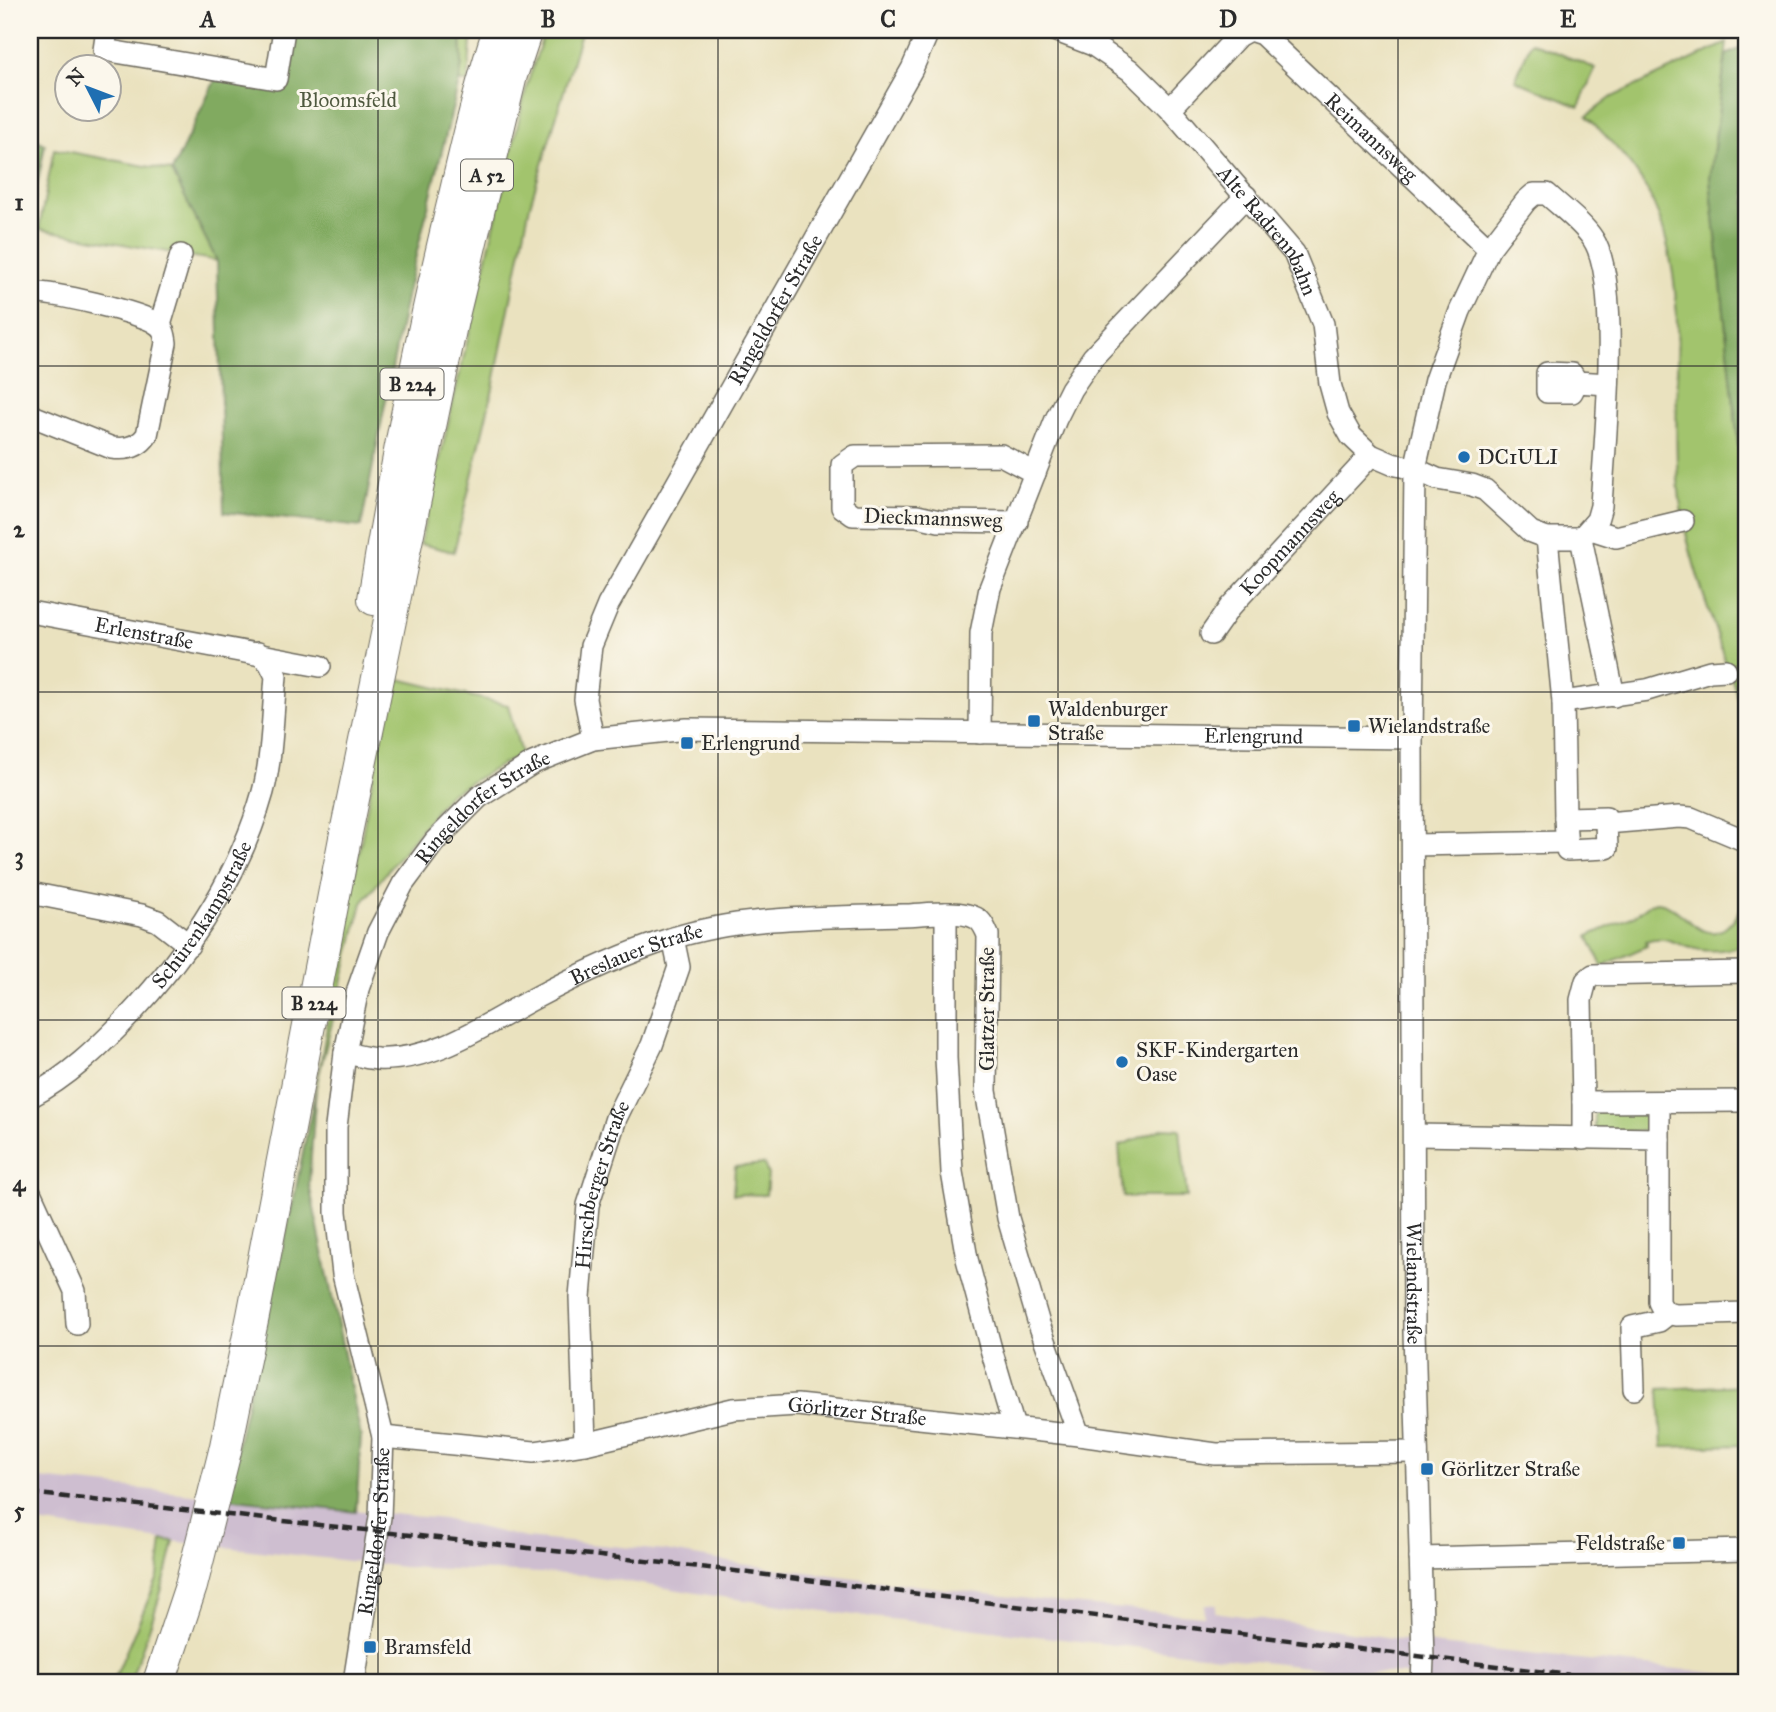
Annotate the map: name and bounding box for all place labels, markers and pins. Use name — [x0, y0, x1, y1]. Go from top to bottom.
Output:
place label: DC1ULI — [1478, 444, 1558, 470]
marker: DC1ULI — [1456, 449, 1472, 465]
place label: Waldenburger Straße — [1048, 696, 1168, 746]
marker: Waldenburger Straße — [1026, 713, 1042, 729]
place label: Wielandstraße — [1368, 713, 1491, 739]
marker: Wielandstraße — [1346, 718, 1362, 734]
place label: Erlengrund — [701, 730, 801, 756]
marker: Erlengrund — [679, 735, 695, 751]
place label: SKF-Kindergarten Oase — [1136, 1037, 1299, 1087]
marker: SKF-Kindergarten Oase — [1114, 1054, 1130, 1070]
place label: Görlitzer Straße — [1441, 1456, 1581, 1482]
marker: Görlitzer Straße — [1419, 1461, 1435, 1477]
place label: Feldstraße — [1575, 1530, 1665, 1556]
marker: Feldstraße — [1671, 1535, 1687, 1551]
place label: Bramsfeld — [384, 1634, 472, 1660]
marker: Bramsfeld — [362, 1639, 378, 1655]

